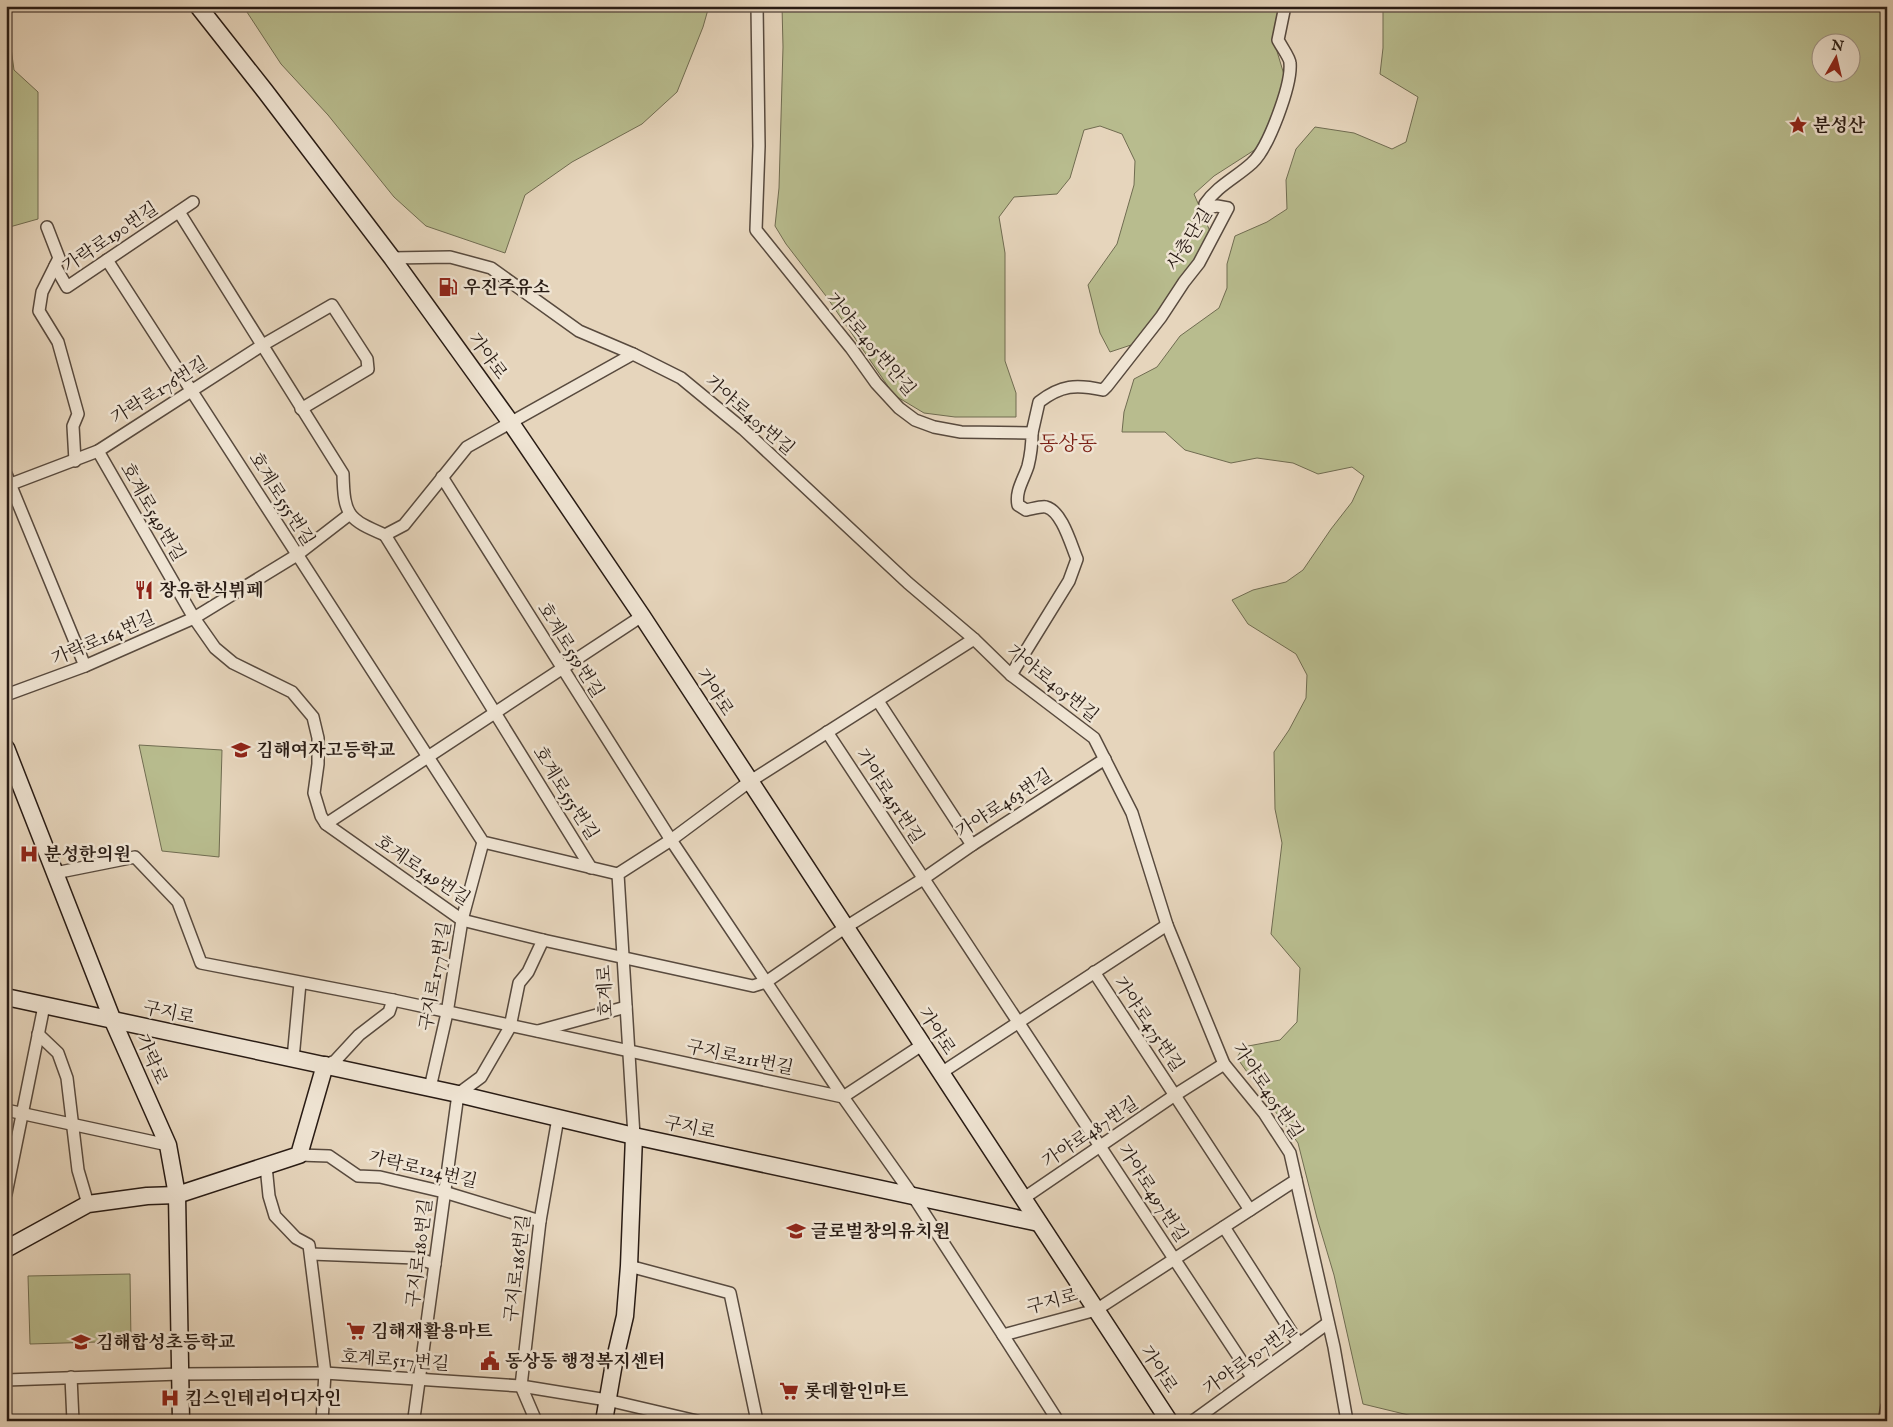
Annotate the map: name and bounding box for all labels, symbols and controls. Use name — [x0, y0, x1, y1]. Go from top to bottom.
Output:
north arrow — [1810, 32, 1860, 82]
text: N — [1829, 36, 1845, 56]
place icon: 분성산 — [1787, 114, 1809, 136]
place label: 분성산 — [1813, 115, 1866, 138]
street label: 가락로190번길 — [59, 198, 163, 279]
street label: 사충단길 — [1162, 204, 1218, 275]
fuel station icon: 우진주유소 — [437, 276, 459, 298]
place label: 우진주유소 — [463, 277, 551, 300]
street label: 가야로405번안길 — [820, 288, 920, 402]
street label: 가야로 — [462, 329, 511, 385]
street label: 가락로176번길 — [107, 352, 212, 430]
street label: 가야로405번길 — [700, 371, 799, 461]
district label: 동상동 — [1039, 432, 1097, 457]
street label: 호계로555번길 — [243, 449, 319, 551]
street label: 호계로549번길 — [114, 459, 189, 566]
restaurant icon: 장유한식뷔페 — [133, 579, 155, 601]
place label: 장유한식뷔페 — [159, 580, 263, 603]
street label: 호계로559번길 — [531, 599, 608, 703]
street label: 가락로164번길 — [48, 607, 159, 671]
street label: 가야로405번길 — [1002, 640, 1102, 728]
street label: 가야로 — [690, 665, 738, 721]
school or university icon: 김해여자고등학교 — [230, 739, 252, 761]
place label: 김해여자고등학교 — [256, 740, 396, 763]
street label: 호계로555번길 — [527, 743, 603, 845]
street label: 가야로451번길 — [849, 745, 928, 849]
street label: 가야로463번길 — [952, 765, 1057, 844]
street label: 호계로549번길 — [370, 831, 474, 912]
hospital icon: 분성한의원 — [18, 843, 40, 865]
place label: 분성한의원 — [44, 844, 131, 867]
street label: 구지로177번길 — [416, 920, 457, 1033]
street label: 호계로 — [594, 964, 619, 1018]
street label: 가야로475번길 — [1107, 973, 1188, 1077]
street label: 구지로 — [141, 997, 197, 1030]
street label: 가야로 — [912, 1004, 960, 1060]
street label: 가락로 — [130, 1031, 172, 1088]
street label: 구지로211번길 — [684, 1036, 795, 1081]
street label: 가야로405번길 — [1226, 1039, 1307, 1144]
street label: 가야로487번길 — [1038, 1093, 1143, 1174]
street label: 구지로 — [662, 1112, 718, 1145]
street label: 가야로497번길 — [1112, 1141, 1192, 1247]
street label: 가락로124번길 — [366, 1147, 479, 1194]
street label: 구지로180번길 — [402, 1197, 439, 1309]
street label: 구지로186번길 — [500, 1213, 537, 1323]
school or university icon: 글로벌창의유치원 — [785, 1220, 807, 1242]
place label: 글로벌창의유치원 — [811, 1221, 950, 1244]
street label: 구지로 — [1024, 1285, 1081, 1320]
street label: 가야로507번길 — [1199, 1317, 1302, 1401]
supermarket icon: 김해재활용마트 — [345, 1320, 367, 1342]
place label: 김해재활용마트 — [371, 1321, 493, 1344]
school or university icon: 김해합성초등학교 — [70, 1331, 92, 1353]
place label: 김해합성초등학교 — [96, 1332, 236, 1355]
street label: 가야로 — [1134, 1342, 1182, 1398]
street label: 호계로517번길 — [340, 1346, 450, 1377]
public building icon: 동상동 행정복지센터 — [479, 1350, 501, 1372]
place label: 동상동 행정복지센터 — [505, 1351, 665, 1374]
supermarket icon: 롯데할인마트 — [778, 1380, 800, 1402]
place label: 롯데할인마트 — [804, 1381, 909, 1404]
hospital icon: 킴스인테리어디자인 — [159, 1387, 181, 1409]
place label: 킴스인테리어디자인 — [185, 1388, 342, 1411]

